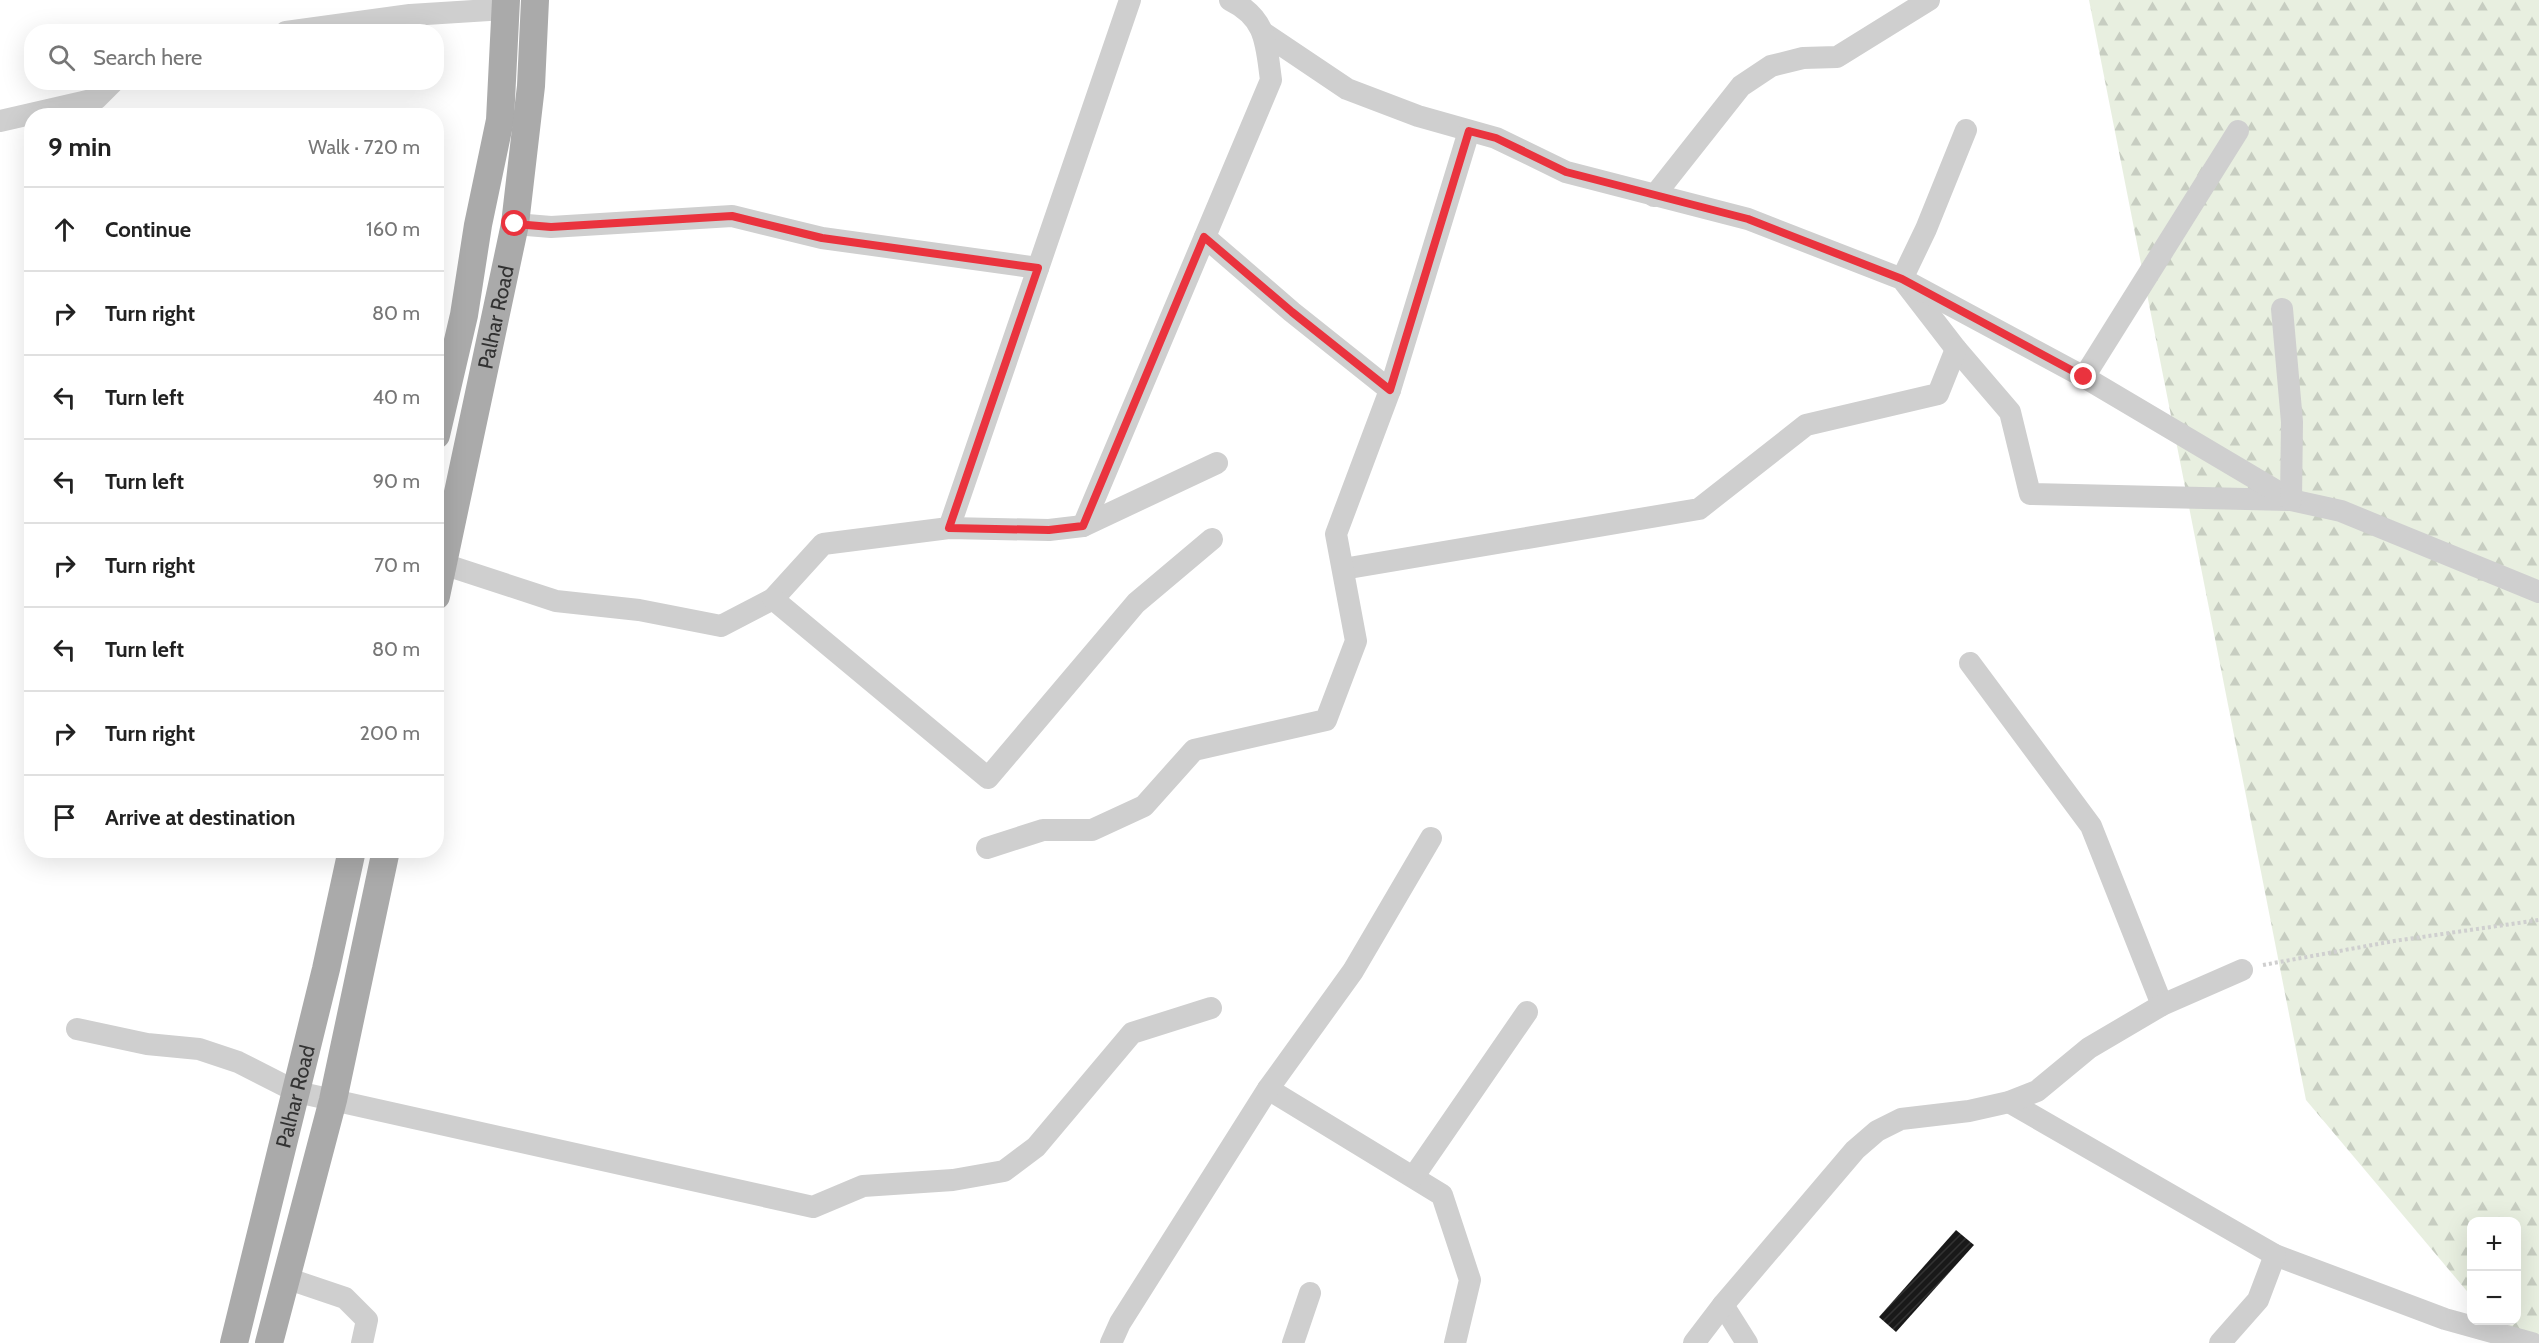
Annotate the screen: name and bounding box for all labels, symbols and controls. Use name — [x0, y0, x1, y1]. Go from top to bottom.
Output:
search box — [24, 24, 444, 90]
icon: search — [45, 41, 78, 74]
text: Search here — [93, 44, 202, 71]
text: 9 min — [48, 131, 112, 163]
text: Walk · 720 m — [308, 135, 420, 159]
route start — [501, 210, 527, 236]
icon: ahead — [48, 213, 81, 246]
text: Continue — [105, 216, 191, 243]
text: 160 m — [366, 217, 420, 241]
street label: Palhar Road — [472, 263, 518, 371]
icon: right — [48, 297, 81, 330]
text: Turn right — [105, 300, 195, 327]
text: 80 m — [372, 301, 420, 325]
route end — [2070, 363, 2096, 389]
icon: left — [48, 381, 81, 414]
text: Turn left — [105, 384, 184, 411]
text: 40 m — [372, 385, 420, 409]
icon: left — [48, 465, 81, 498]
text: Turn left — [105, 468, 184, 495]
text: 90 m — [373, 469, 420, 493]
icon: right — [48, 549, 81, 582]
text: Turn right — [105, 552, 195, 579]
text: 70 m — [374, 553, 420, 577]
icon: left — [48, 633, 81, 666]
text: Turn left — [105, 636, 184, 663]
text: 80 m — [372, 637, 420, 661]
icon: right — [48, 717, 81, 750]
text: Turn right — [105, 720, 195, 747]
text: 200 m — [360, 721, 420, 745]
icon: arrive — [48, 801, 81, 834]
text: Arrive at destination — [105, 804, 295, 831]
street label: Palhar Road — [270, 1042, 319, 1150]
map controls — [2467, 1217, 2521, 1325]
button: + — [2467, 1217, 2521, 1271]
button: − — [2467, 1271, 2521, 1325]

